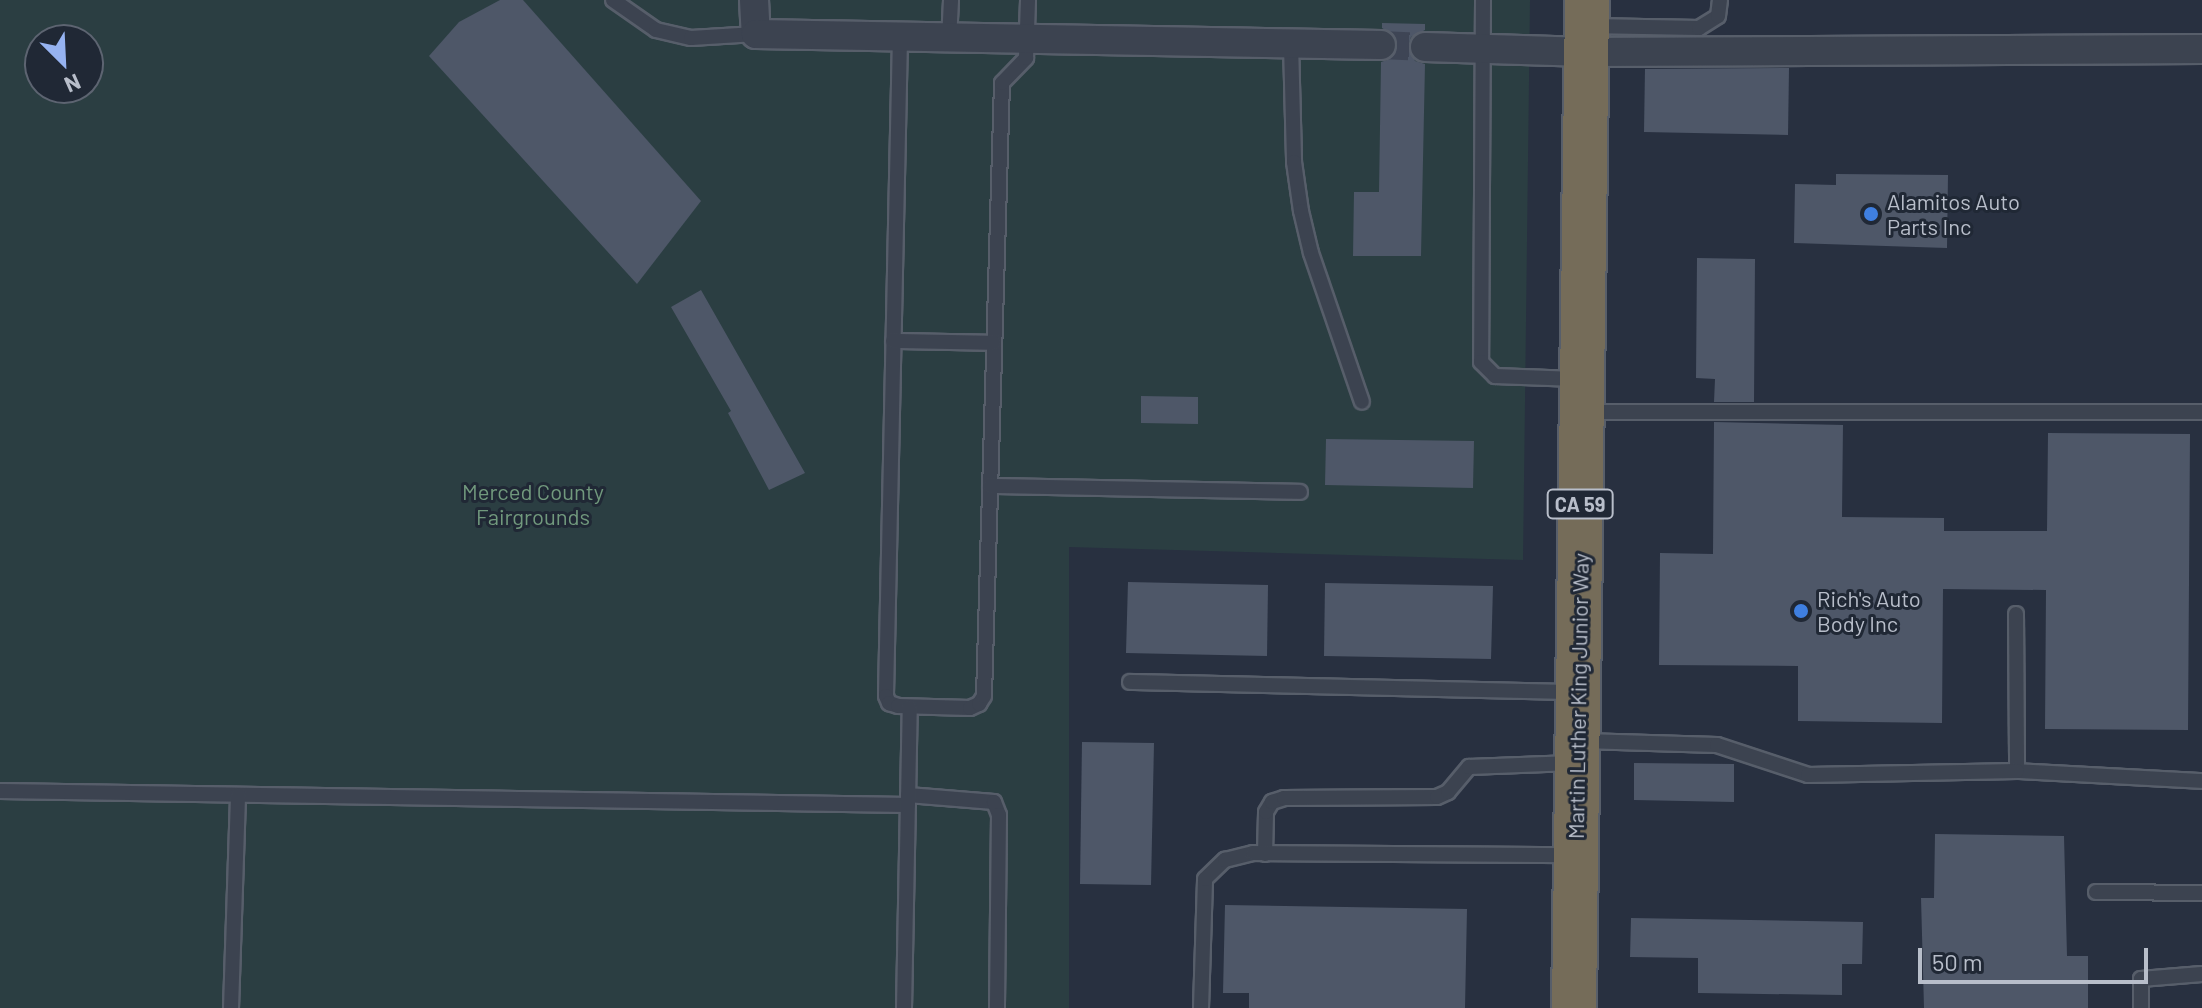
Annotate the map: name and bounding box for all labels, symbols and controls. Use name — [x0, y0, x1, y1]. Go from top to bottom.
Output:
north arrow — [24, 24, 104, 104]
text: N — [61, 69, 85, 99]
place label: Alamitos Auto Parts Inc — [1887, 188, 2020, 240]
marker: Alamitos Auto Parts Inc — [1862, 205, 1880, 223]
park label: Merced County Fairgrounds — [462, 478, 604, 530]
road number: CA 59 — [1546, 488, 1614, 520]
street label: Martin Luther King Junior Way — [1562, 553, 1594, 839]
place label: Rich's Auto Body Inc — [1817, 585, 1921, 636]
marker: Rich's Auto Body Inc — [1792, 602, 1810, 620]
scale bar — [1922, 932, 2152, 982]
text: 50 m — [1932, 947, 1983, 976]

